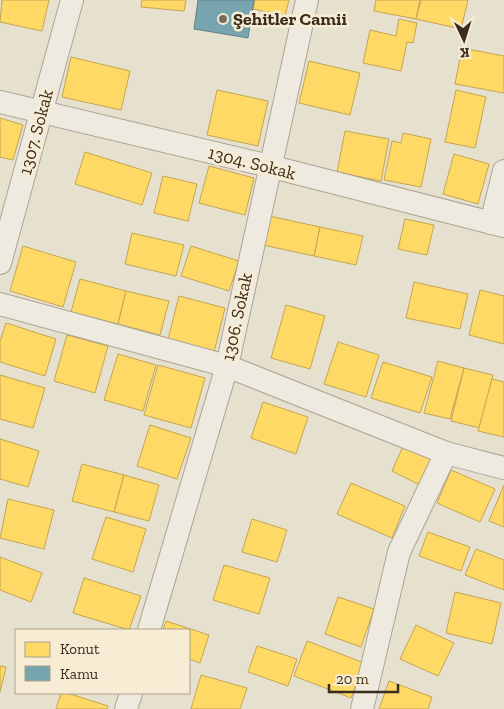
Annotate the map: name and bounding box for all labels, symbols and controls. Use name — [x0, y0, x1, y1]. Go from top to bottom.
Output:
place label: Şehitler Camii — [233, 8, 347, 30]
marker: Şehitler Camii — [217, 13, 229, 25]
north arrow — [439, 15, 489, 65]
text: K — [459, 44, 470, 61]
street label: 1307. Sokak — [14, 86, 58, 177]
street label: 1304. Sokak — [206, 141, 299, 185]
street label: 1306. Sokak — [217, 270, 257, 363]
legend — [15, 629, 190, 694]
text: Konut — [60, 640, 100, 658]
scale bar — [329, 662, 398, 694]
text: Kamu — [60, 665, 99, 683]
text: 20 m — [336, 670, 369, 688]

